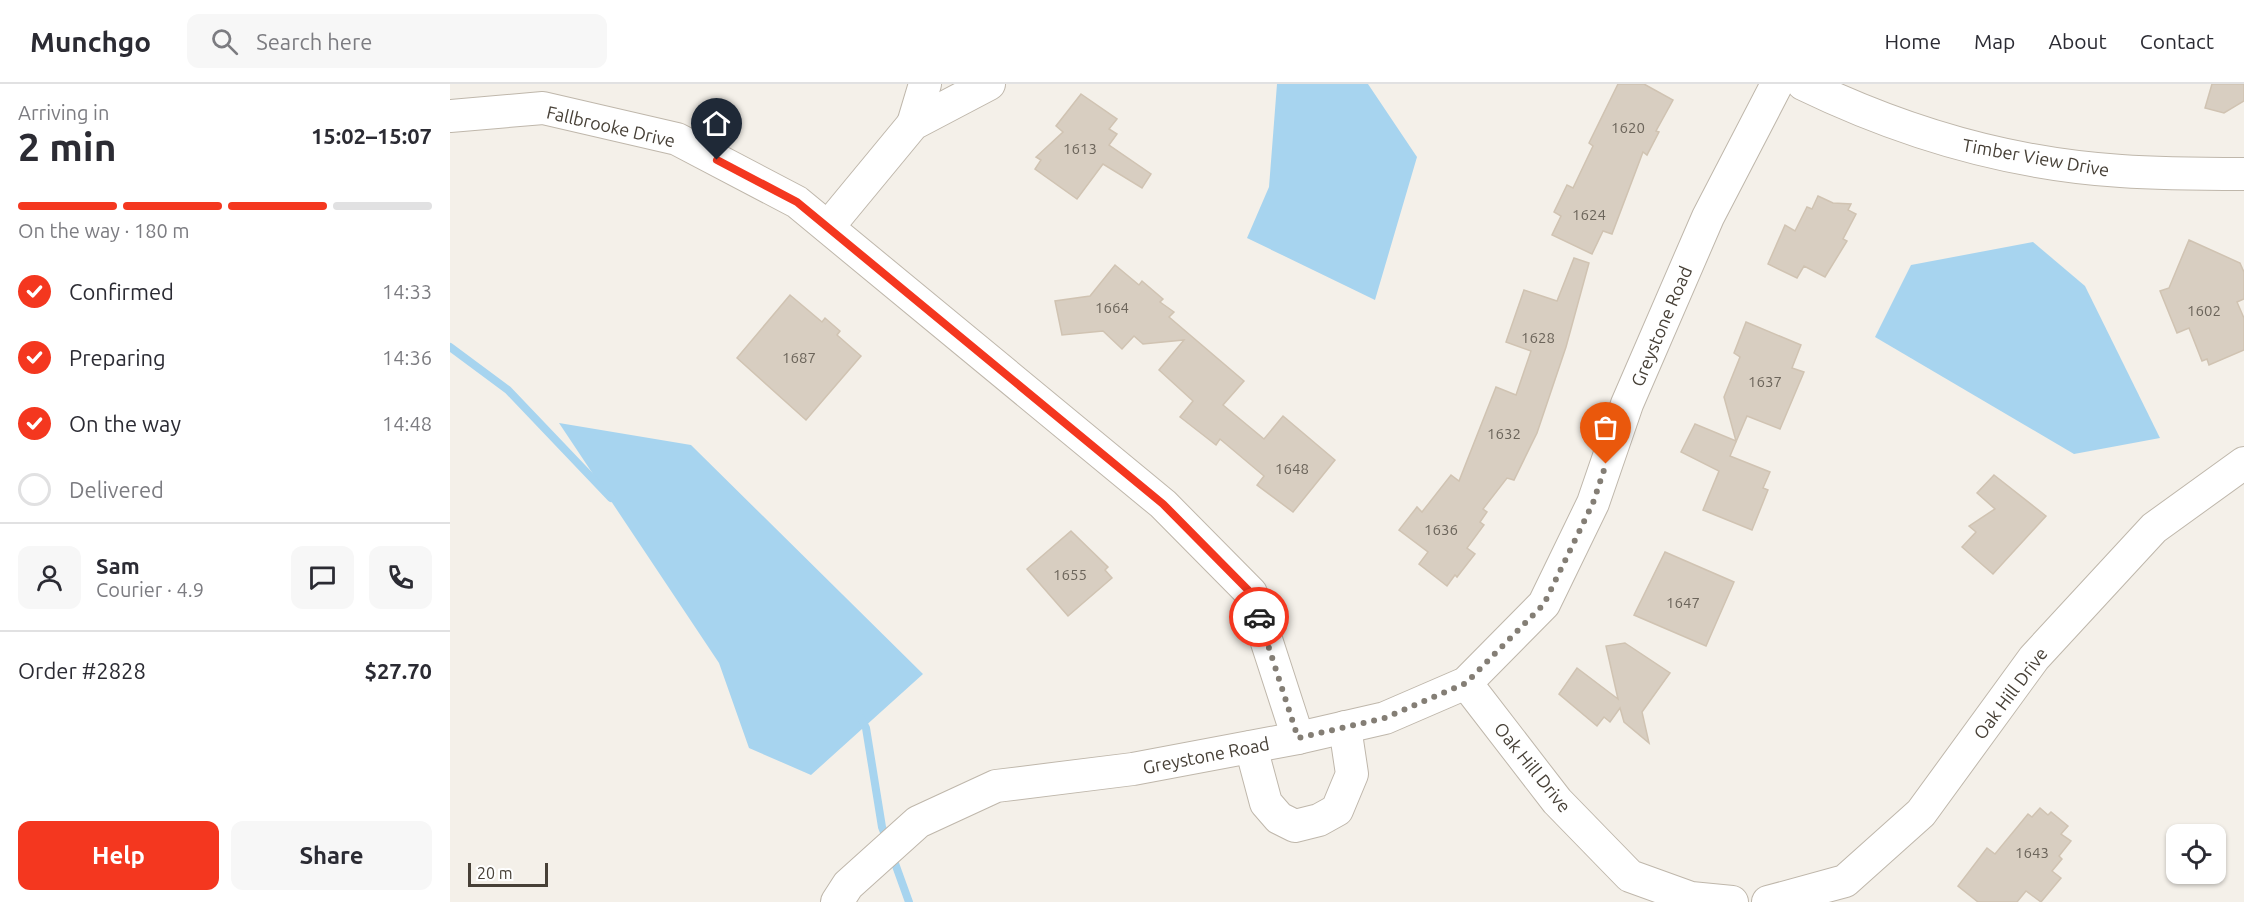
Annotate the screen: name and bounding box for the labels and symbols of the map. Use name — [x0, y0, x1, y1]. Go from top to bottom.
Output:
pin — [691, 98, 742, 160]
street label: Fallbrooke Drive — [545, 101, 677, 151]
house number: 1620 — [1611, 119, 1645, 136]
street label: Timber View Drive — [1961, 134, 2111, 180]
house number: 1613 — [1063, 140, 1097, 157]
house number: 1624 — [1572, 206, 1606, 223]
street label: Greystone Road — [1627, 263, 1695, 389]
house number: 1664 — [1095, 299, 1129, 316]
house number: 1602 — [2187, 302, 2221, 319]
house number: 1628 — [1521, 329, 1555, 346]
house number: 1687 — [782, 349, 816, 366]
house number: 1637 — [1748, 373, 1782, 390]
pin — [1580, 402, 1631, 464]
house number: 1632 — [1487, 425, 1521, 442]
house number: 1648 — [1275, 460, 1309, 477]
house number: 1636 — [1424, 521, 1458, 538]
house number: 1655 — [1053, 566, 1087, 583]
courier — [1229, 587, 1289, 647]
house number: 1647 — [1666, 594, 1700, 611]
street label: Oak Hill Drive — [1969, 643, 2051, 743]
street label: Oak Hill Drive — [1491, 718, 1575, 816]
street label: Greystone Road — [1141, 733, 1271, 777]
house number: 1643 — [2015, 844, 2049, 861]
scale bar — [468, 860, 548, 888]

